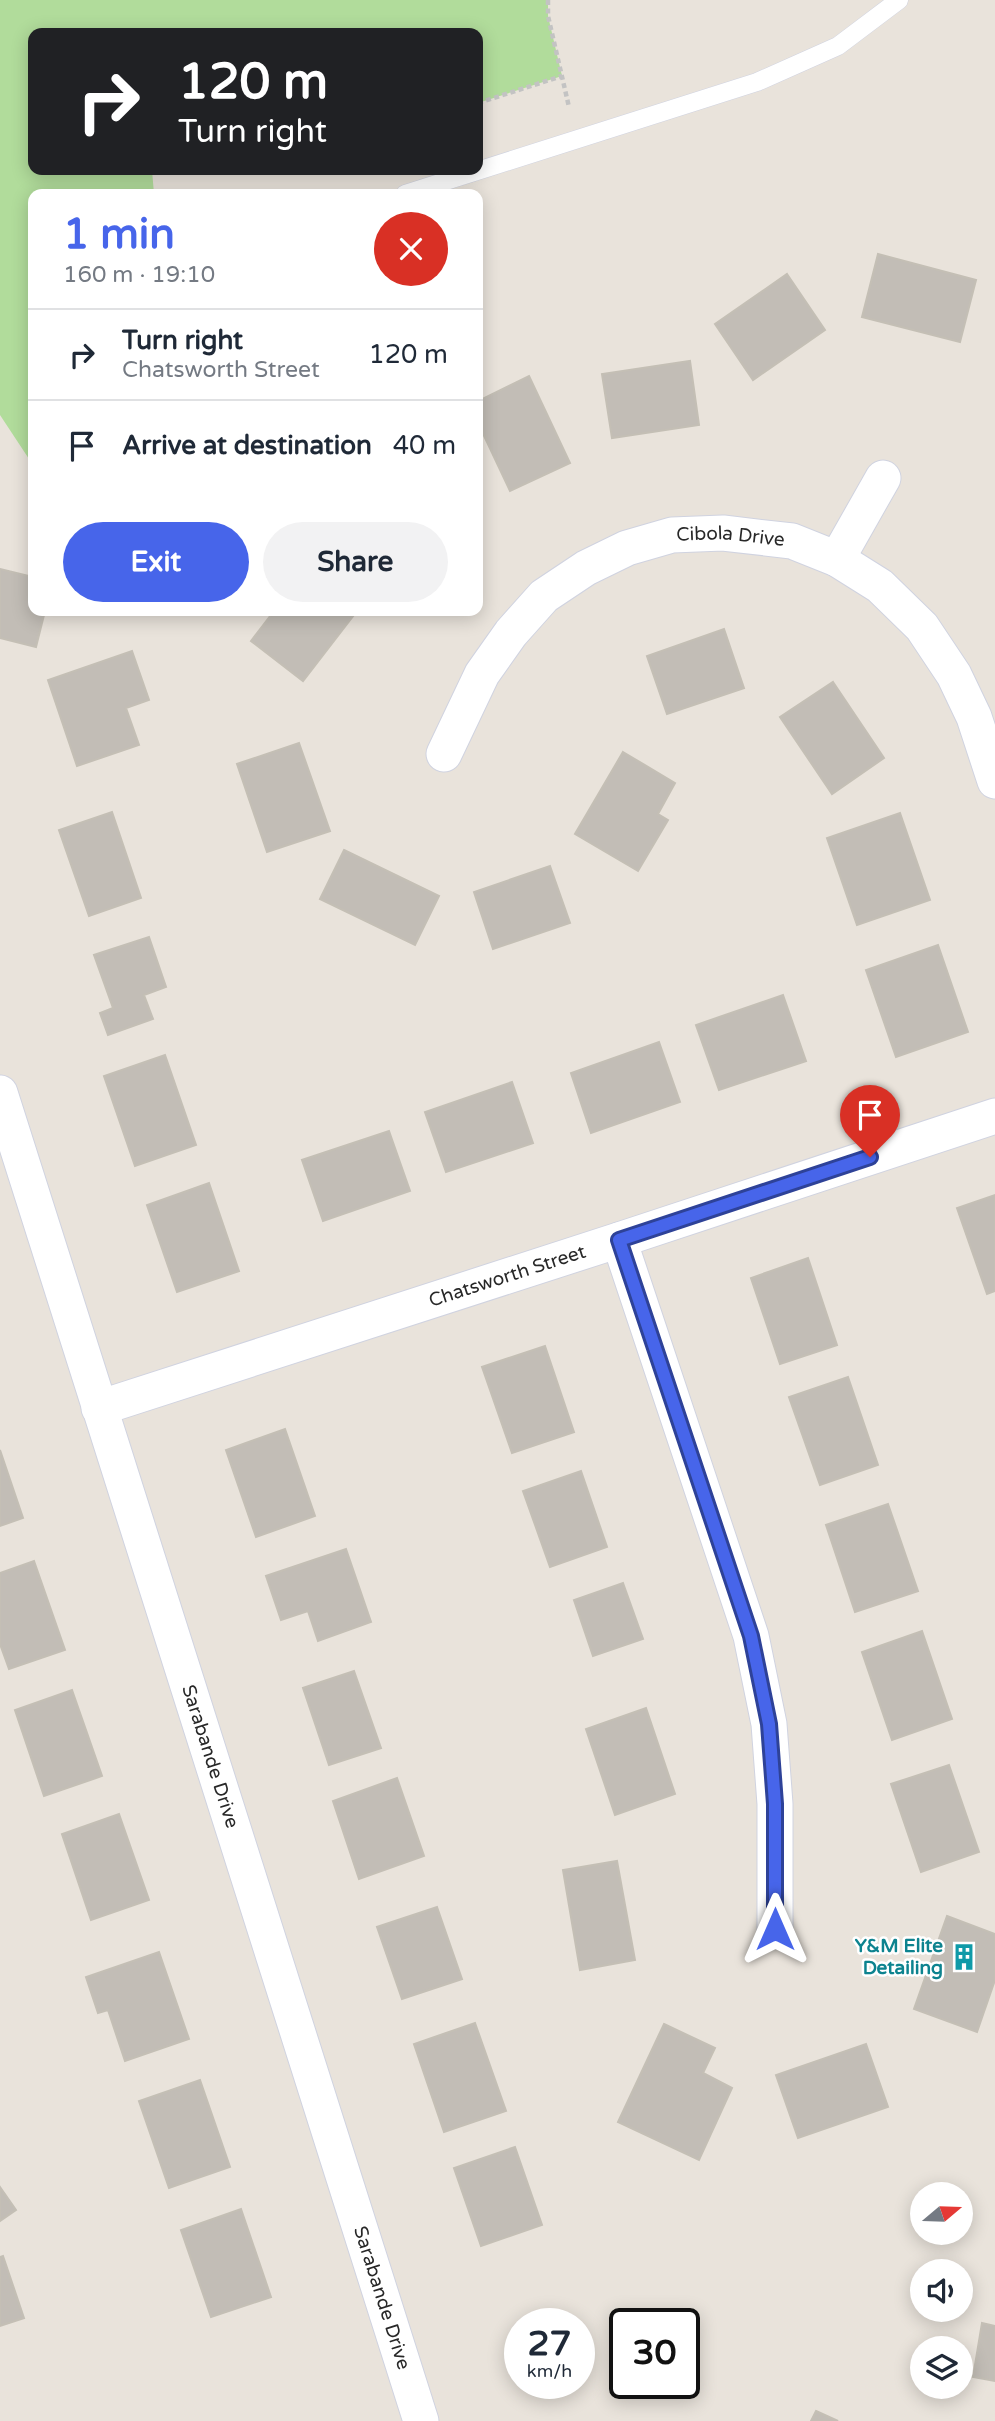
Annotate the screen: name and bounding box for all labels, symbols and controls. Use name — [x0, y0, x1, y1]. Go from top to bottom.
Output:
text: 120 m — [178, 53, 328, 112]
icon: right — [63, 56, 154, 147]
text: Turn right — [178, 113, 327, 151]
text: 1 min — [63, 209, 175, 260]
button: close — [374, 212, 448, 286]
text: 160 m · 19:10 — [63, 261, 215, 289]
text: Turn right — [122, 325, 243, 356]
icon: right — [63, 336, 101, 374]
text: 120 m — [368, 339, 448, 370]
text: Chatsworth Street — [122, 356, 320, 384]
icon: arrive — [63, 427, 101, 465]
text: Arrive at destination — [122, 430, 372, 461]
text: 40 m — [393, 430, 456, 461]
button: Exit — [63, 522, 249, 602]
button: Share — [263, 522, 448, 602]
street label: Cibola Drive — [676, 522, 786, 551]
pin — [840, 1085, 900, 1157]
icon: arrive — [851, 1096, 889, 1134]
street label: Chatsworth Street — [426, 1241, 588, 1312]
street label: Sarabande Drive — [177, 1682, 243, 1831]
position arrow — [738, 1892, 812, 1966]
place label: Y&M Elite Detailing — [855, 1935, 943, 1980]
building icon: Y&M Elite Detailing — [949, 1942, 979, 1972]
north arrow — [910, 2182, 973, 2245]
map controls — [910, 2182, 973, 2399]
street label: Sarabande Drive — [349, 2223, 415, 2372]
button: sound — [910, 2259, 973, 2322]
speed limit sign: 30 — [609, 2308, 700, 2399]
text: 27 — [528, 2323, 571, 2365]
button: layers — [910, 2336, 973, 2399]
text: km/h — [527, 2360, 572, 2382]

